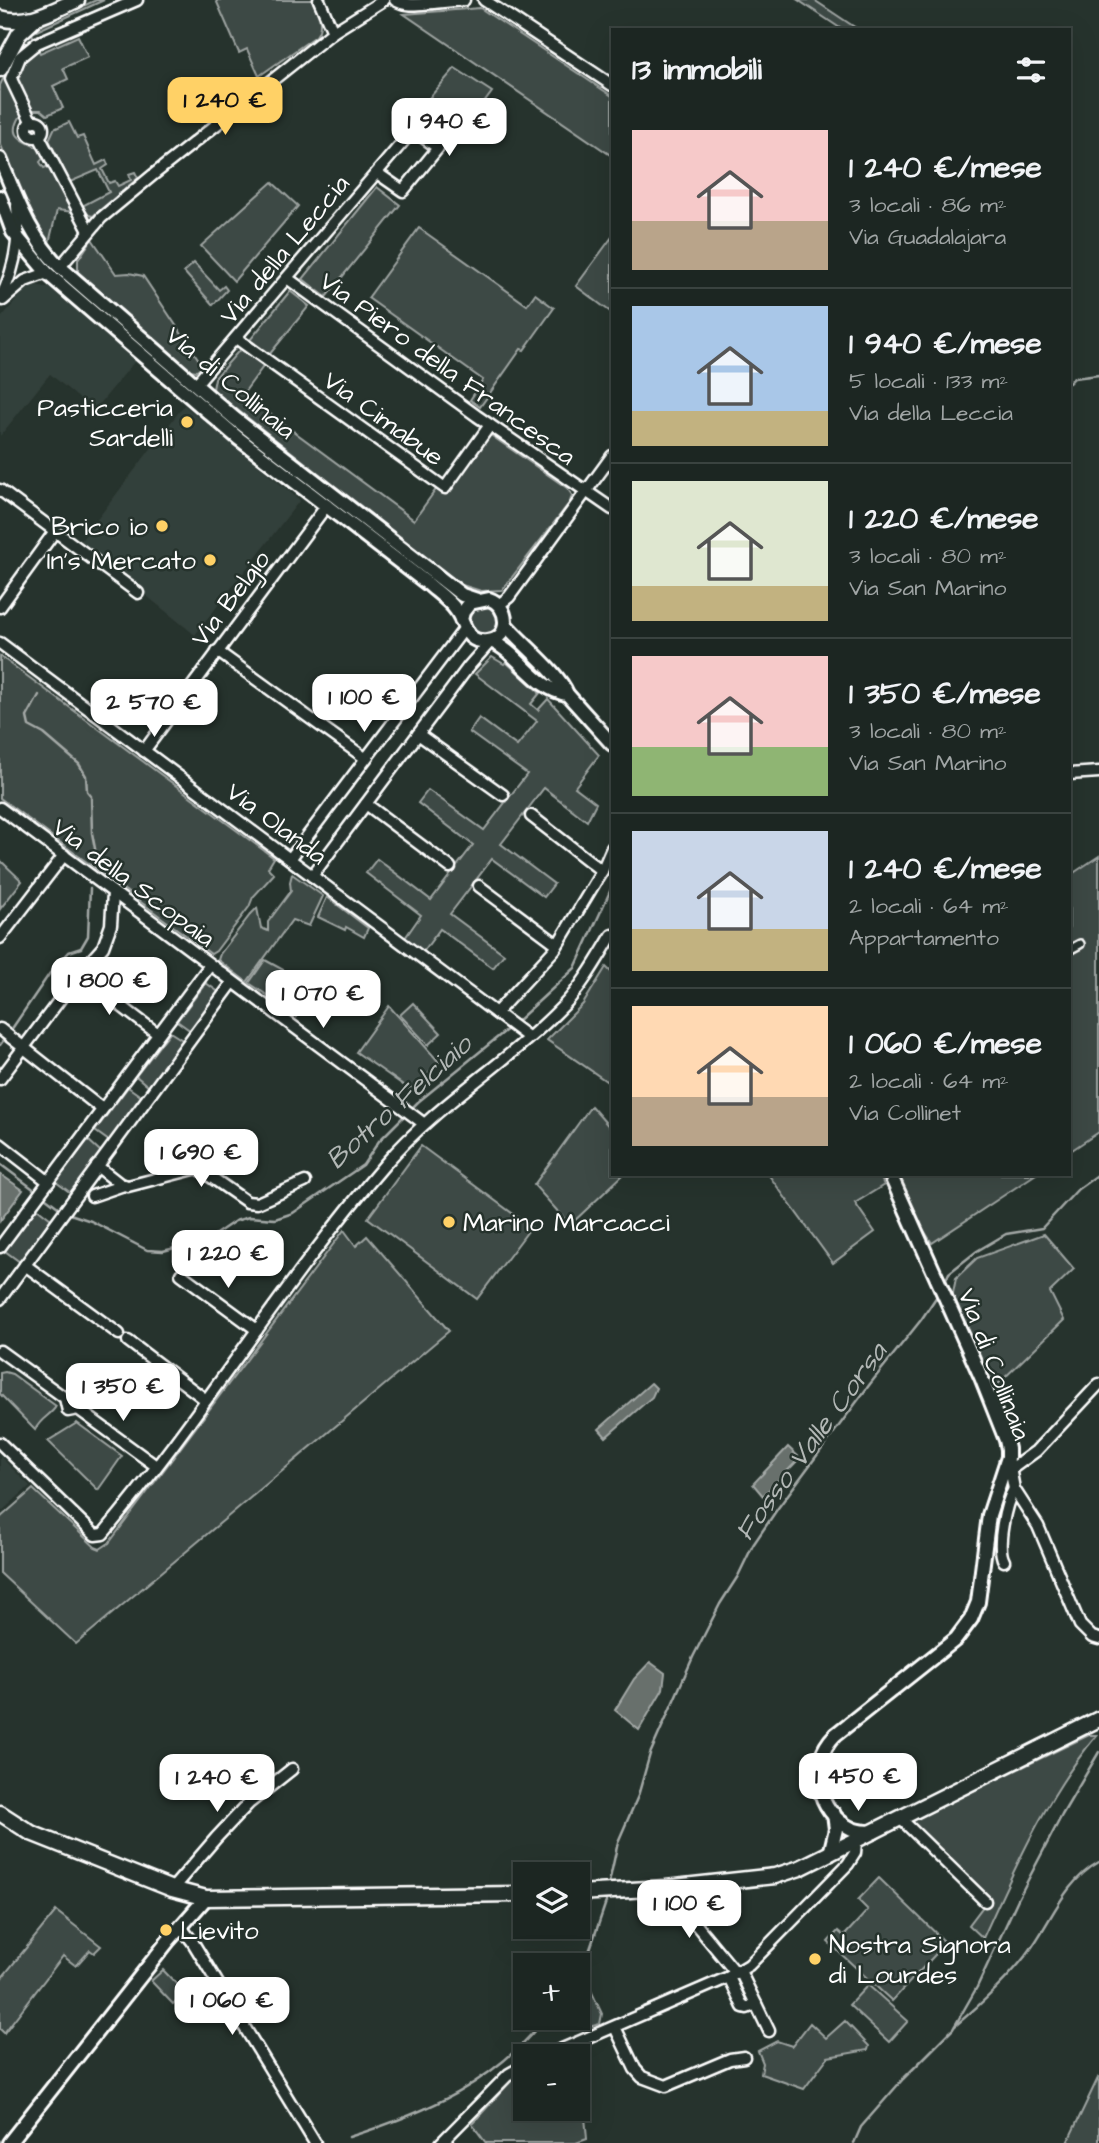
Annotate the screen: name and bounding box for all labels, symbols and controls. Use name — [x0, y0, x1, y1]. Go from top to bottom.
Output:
text: 13 immobili — [632, 49, 762, 91]
icon: filters — [1012, 51, 1050, 89]
pin: 1 240 € — [160, 78, 290, 137]
text: 1 240 € — [184, 84, 266, 116]
pin: 1 940 € — [384, 99, 514, 158]
text: 1 940 € — [408, 105, 490, 137]
text: 1 240 €/mese — [849, 147, 1042, 189]
icon: home — [688, 158, 772, 242]
street label: Via della Leccia — [211, 167, 358, 332]
text: 3 locali · 86 m² — [849, 189, 1007, 221]
text: Via Guadalajara — [849, 221, 1006, 253]
street label: Via Piero della Francesca — [312, 263, 583, 474]
street label: Via di Collinaia — [157, 318, 303, 448]
text: 1 940 €/mese — [849, 323, 1042, 365]
icon: home — [688, 334, 772, 418]
street label: Via Cimabue — [316, 363, 451, 475]
text: 5 locali · 133 m² — [849, 365, 1008, 397]
place label: Pasticceria Sardelli — [37, 390, 173, 456]
text: Via della Leccia — [849, 397, 1013, 429]
marker: Pasticceria Sardelli — [179, 414, 195, 430]
text: 1 220 €/mese — [849, 498, 1039, 540]
place label: Brico io — [51, 509, 148, 545]
icon: home — [688, 509, 772, 593]
marker: Brico io — [154, 518, 170, 534]
text: 3 locali · 80 m² — [849, 540, 1007, 572]
place label: In's Mercato — [47, 543, 196, 579]
street label: Via Belgio — [183, 543, 281, 656]
marker: In's Mercato — [202, 552, 218, 568]
text: Via San Marino — [849, 572, 1006, 604]
text: 1 350 €/mese — [849, 673, 1041, 715]
pin: 1 100 € — [299, 674, 429, 734]
pin: 2 570 € — [89, 680, 219, 739]
text: 1 100 € — [328, 681, 400, 713]
icon: home — [688, 684, 772, 768]
text: 2 570 € — [107, 686, 201, 718]
text: 3 locali · 80 m² — [849, 715, 1007, 747]
text: Via San Marino — [849, 747, 1006, 779]
street label: Via Olanda — [218, 774, 334, 874]
street label: Via della Scopaia — [44, 810, 222, 956]
text: 1 240 €/mese — [849, 848, 1042, 890]
icon: home — [688, 859, 772, 943]
text: 2 locali · 64 m² — [849, 890, 1009, 922]
text: Appartamento — [849, 922, 999, 954]
pin: 1 800 € — [44, 958, 174, 1017]
text: 1 800 € — [67, 964, 151, 996]
pin: 1 070 € — [258, 970, 388, 1030]
text: 1 070 € — [282, 977, 364, 1009]
text: 1 060 €/mese — [849, 1023, 1042, 1065]
water label: Botro Felciaio — [317, 1024, 482, 1178]
icon: home — [688, 1034, 772, 1118]
text: 2 locali · 64 m² — [849, 1065, 1009, 1097]
text: Via Collinet — [849, 1097, 961, 1129]
pin: 1 690 € — [136, 1130, 266, 1189]
text: 1 690 € — [160, 1136, 242, 1168]
place label: Marino Marcacci — [463, 1205, 670, 1241]
marker: Marino Marcacci — [441, 1214, 457, 1230]
pin: 1 220 € — [163, 1230, 293, 1290]
text: 1 220 € — [188, 1237, 268, 1269]
street label: Via di Collinaia — [949, 1283, 1040, 1446]
water label: Fosso Valle Corsa — [726, 1333, 898, 1549]
pin: 1 350 € — [58, 1364, 188, 1423]
text: 1 350 € — [82, 1370, 164, 1402]
pin: 1 450 € — [793, 1754, 923, 1813]
pin: 1 240 € — [152, 1755, 282, 1814]
text: 1 450 € — [815, 1760, 901, 1792]
text: 1 240 € — [176, 1761, 258, 1793]
map controls — [513, 1862, 590, 2121]
button: layers — [513, 1862, 590, 1939]
pin: 1 100 € — [624, 1881, 754, 1940]
text: 1 100 € — [653, 1887, 725, 1919]
place label: Lievito — [180, 1913, 259, 1949]
marker: Lievito — [158, 1922, 174, 1938]
place label: Nostra Signora di Lourdes — [829, 1927, 1011, 1993]
marker: Nostra Signora di Lourdes — [807, 1951, 823, 1967]
button: + — [513, 1953, 590, 2030]
pin: 1 060 € — [167, 1978, 297, 2037]
text: 1 060 € — [190, 1984, 274, 2016]
button: − — [513, 2044, 590, 2121]

